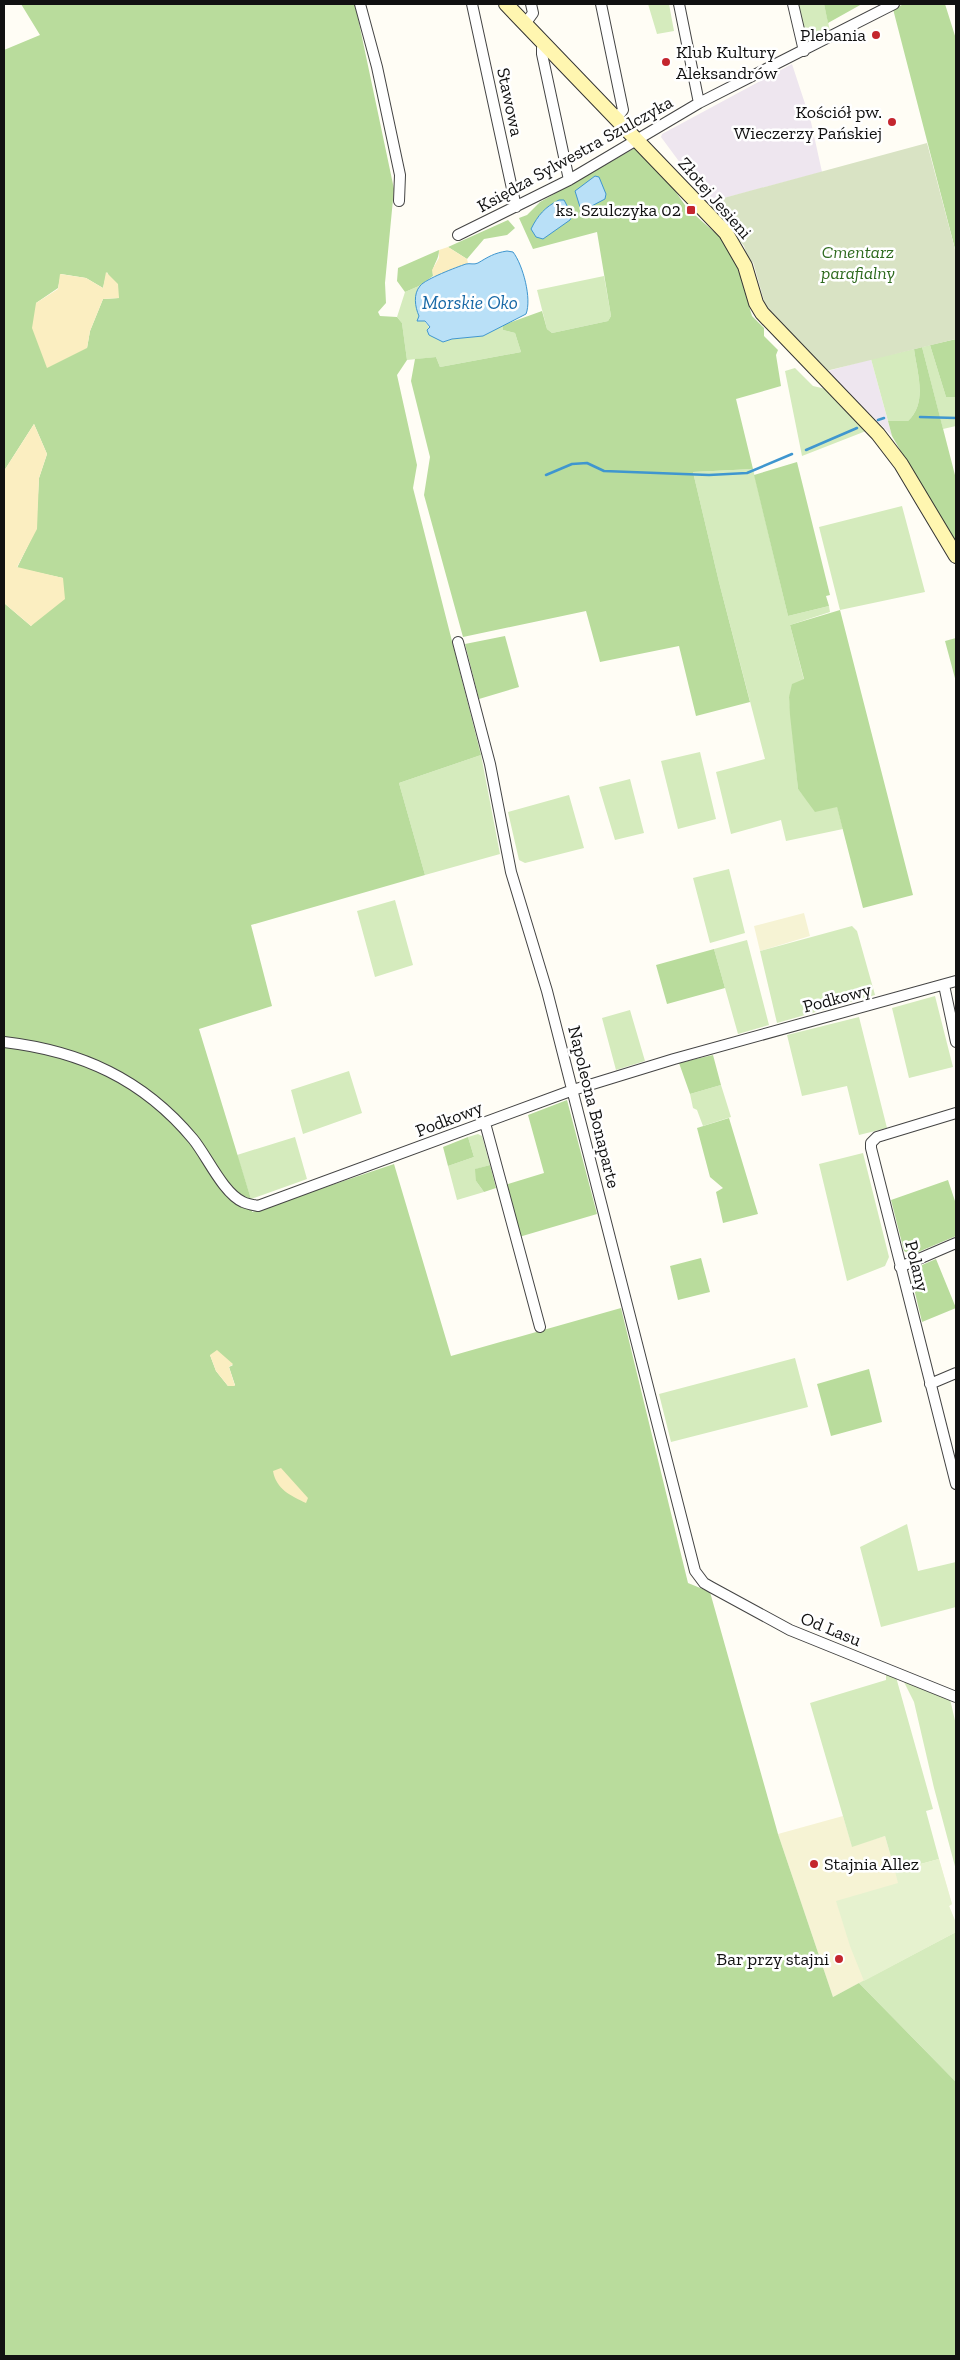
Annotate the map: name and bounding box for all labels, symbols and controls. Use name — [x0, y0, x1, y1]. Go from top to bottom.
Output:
place label: Plebania — [800, 24, 866, 46]
marker: Plebania — [870, 29, 882, 41]
place label: Klub Kultury Aleksandrów — [676, 41, 778, 84]
marker: Klub Kultury Aleksandrów — [660, 56, 672, 68]
street label: Stawowa — [492, 66, 528, 139]
street label: Księdza Sylwestra Szulczyka — [473, 91, 677, 217]
place label: Kościół pw. Wieczerzy Pańskiej — [734, 101, 882, 144]
marker: Kościół pw. Wieczerzy Pańskiej — [886, 116, 898, 128]
street label: Złotej Jesieni — [674, 153, 756, 243]
place label: ks. Szulczyka 02 — [556, 199, 681, 221]
marker: ks. Szulczyka 02 — [685, 204, 697, 216]
park label: Cmentarz parafialny — [820, 241, 895, 284]
water label: Morskie Oko — [422, 291, 518, 314]
street label: Podkowy — [800, 978, 874, 1018]
street label: Napoleona Bonaparte — [563, 1023, 625, 1191]
street label: Podkowy — [412, 1096, 486, 1142]
street label: Polany — [900, 1238, 934, 1295]
street label: Od Lasu — [797, 1607, 865, 1651]
place label: Stajnia Allez — [824, 1853, 919, 1875]
marker: Stajnia Allez — [808, 1858, 820, 1870]
place label: Bar przy stajni — [716, 1948, 829, 1970]
marker: Bar przy stajni — [833, 1953, 845, 1965]

